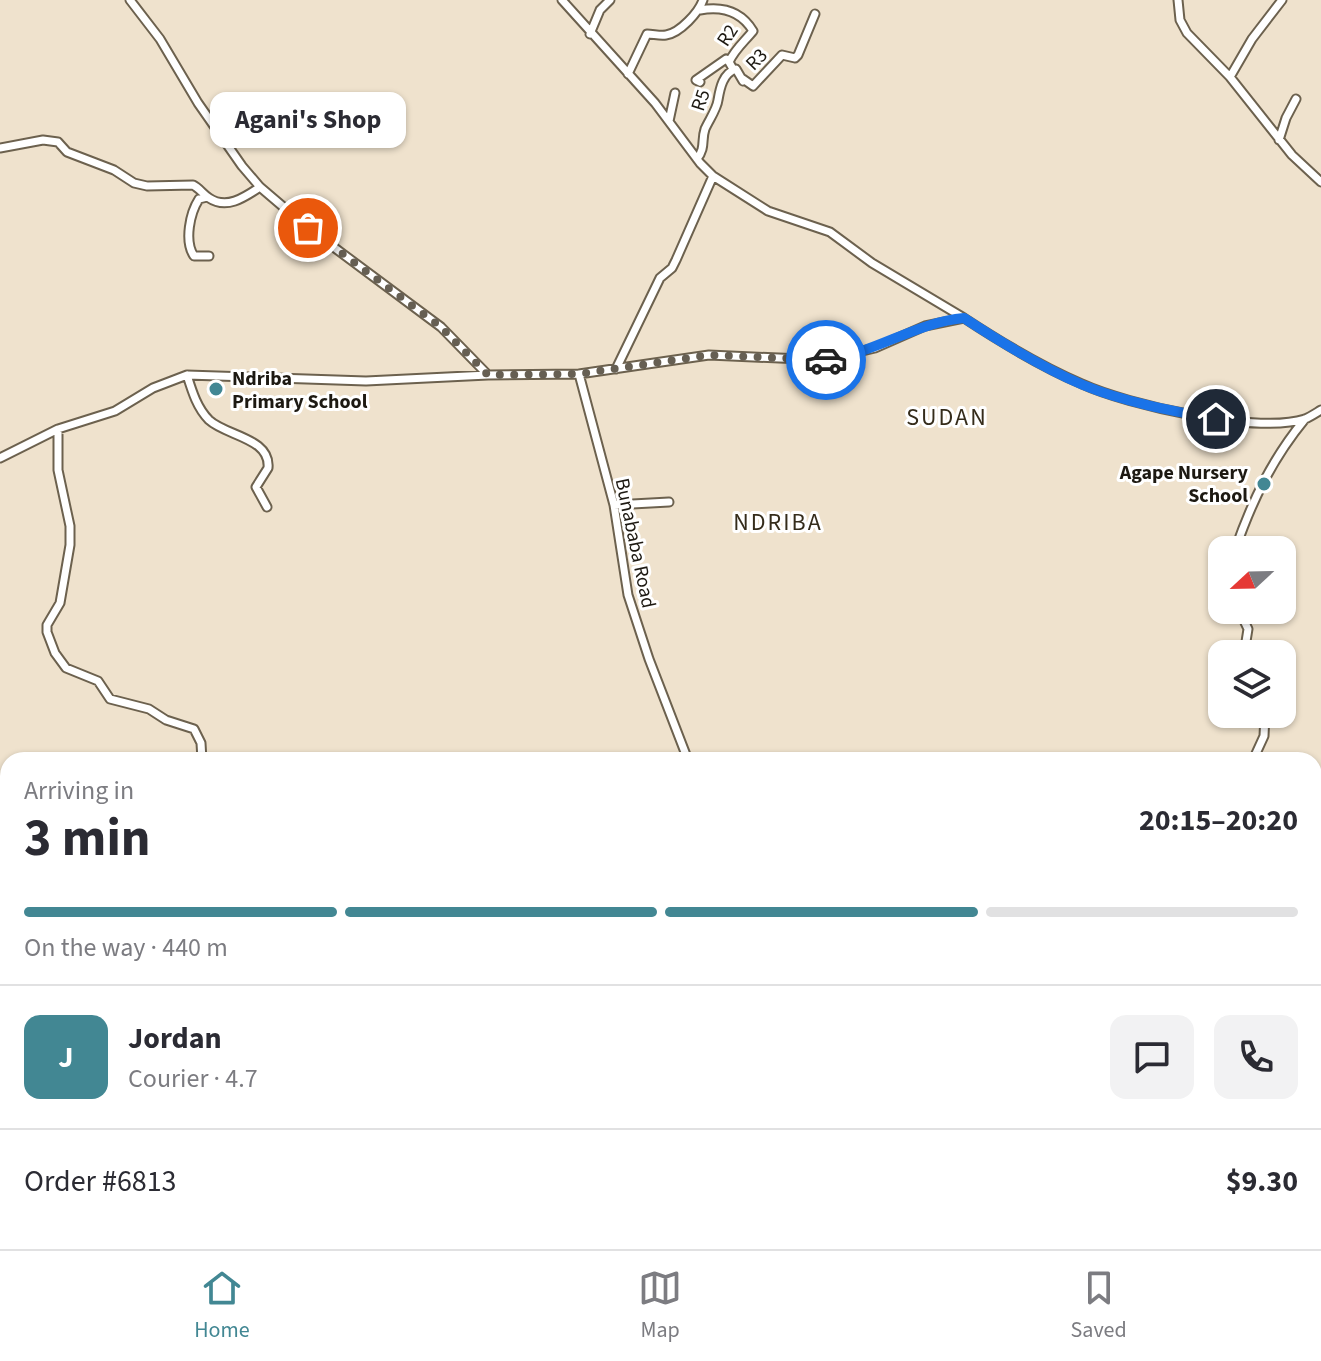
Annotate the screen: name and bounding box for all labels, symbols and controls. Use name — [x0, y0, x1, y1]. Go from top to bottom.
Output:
street label: R2 — [710, 19, 745, 52]
street label: R3 — [739, 42, 774, 77]
street label: R5 — [684, 86, 718, 115]
callout: Agani's Shop — [210, 92, 406, 148]
text: Agani's Shop — [235, 101, 381, 138]
pin — [274, 194, 342, 262]
icon: bag — [286, 206, 330, 250]
courier — [786, 320, 866, 400]
icon: car — [804, 338, 848, 382]
place label: Ndriba Primary School — [232, 365, 368, 416]
marker: Ndriba Primary School — [207, 380, 225, 398]
pin — [1182, 385, 1250, 453]
icon: home — [1194, 397, 1238, 441]
district label: SUDAN — [906, 400, 988, 435]
place label: Agape Nursery School — [1119, 459, 1249, 510]
marker: Agape Nursery School — [1255, 475, 1273, 493]
street label: Bunababa Road — [608, 476, 662, 611]
district label: NDRIBA — [733, 505, 823, 540]
north arrow — [1208, 536, 1296, 624]
map controls — [1208, 536, 1296, 728]
button: layers — [1208, 640, 1296, 728]
text: Arriving in — [24, 772, 134, 809]
text: 20:15–20:20 — [1139, 799, 1298, 842]
text: 3 min — [24, 802, 151, 876]
text: On the way · 440 m — [24, 929, 228, 966]
button: chat — [1110, 1015, 1194, 1099]
button: phone — [1214, 1015, 1298, 1099]
text: Jordan — [128, 1017, 222, 1060]
text: J — [58, 1036, 74, 1079]
text: Courier · 4.7 — [128, 1060, 258, 1097]
text: Order #6813 — [24, 1160, 177, 1203]
text: $9.30 — [1226, 1160, 1298, 1203]
tab: Home — [194, 1266, 250, 1346]
tab: Map — [638, 1266, 682, 1346]
tab: Saved — [1071, 1266, 1127, 1346]

